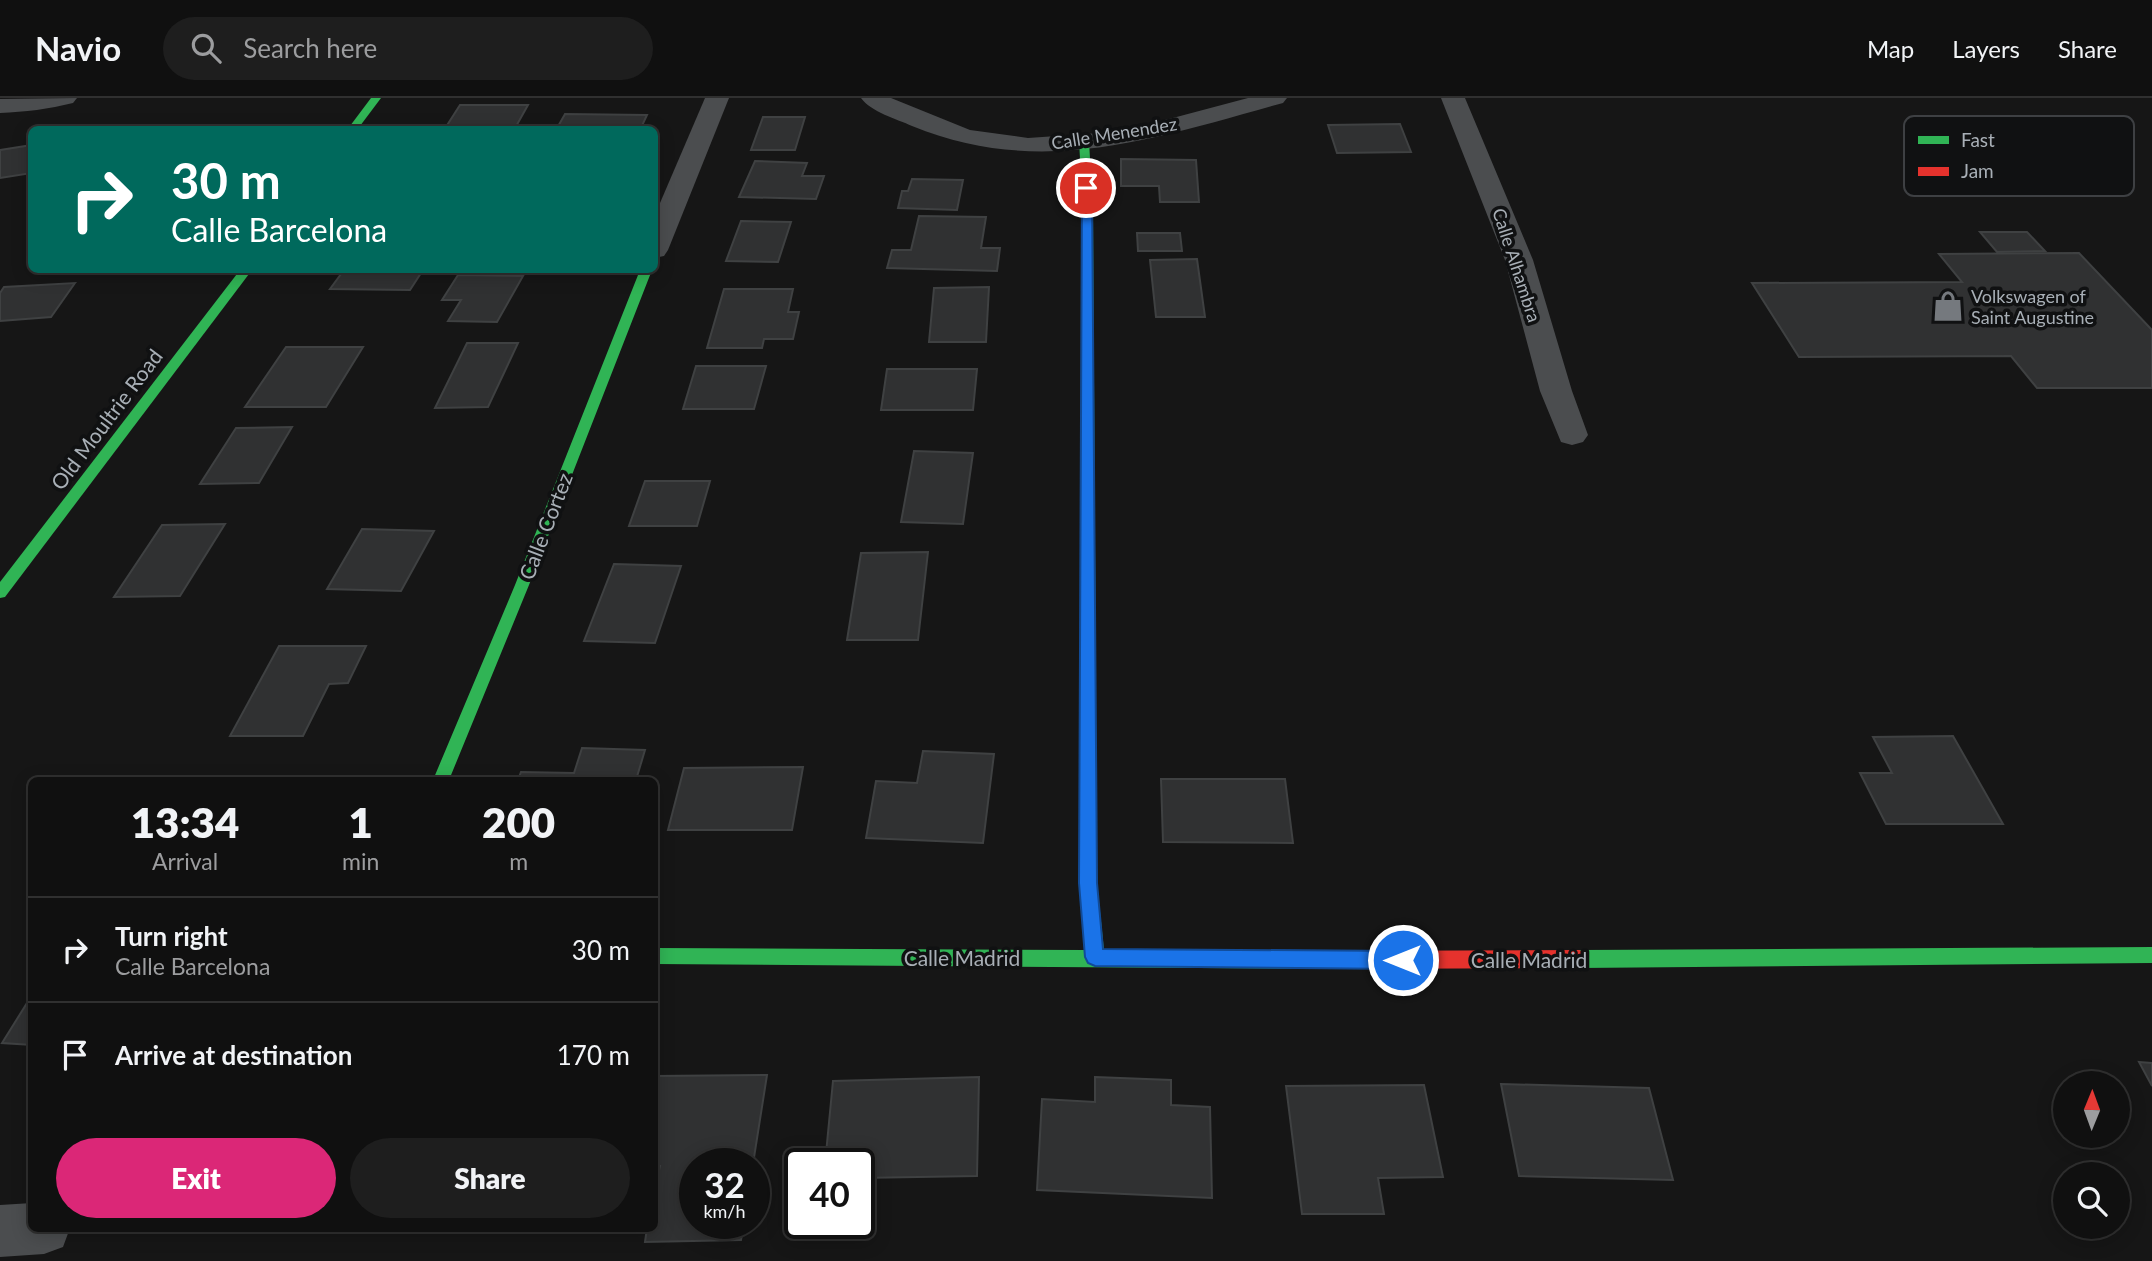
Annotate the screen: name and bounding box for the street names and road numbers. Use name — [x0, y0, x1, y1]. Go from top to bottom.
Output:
street label: Calle Menendez — [1050, 112, 1178, 154]
street label: Calle Alhambra — [1488, 205, 1546, 325]
street label: Old Moultrie Road — [45, 344, 167, 494]
street label: Calle Cortez — [513, 469, 577, 583]
street label: Calle Madrid — [904, 945, 1020, 970]
street label: Calle Madrid — [1471, 947, 1587, 972]

